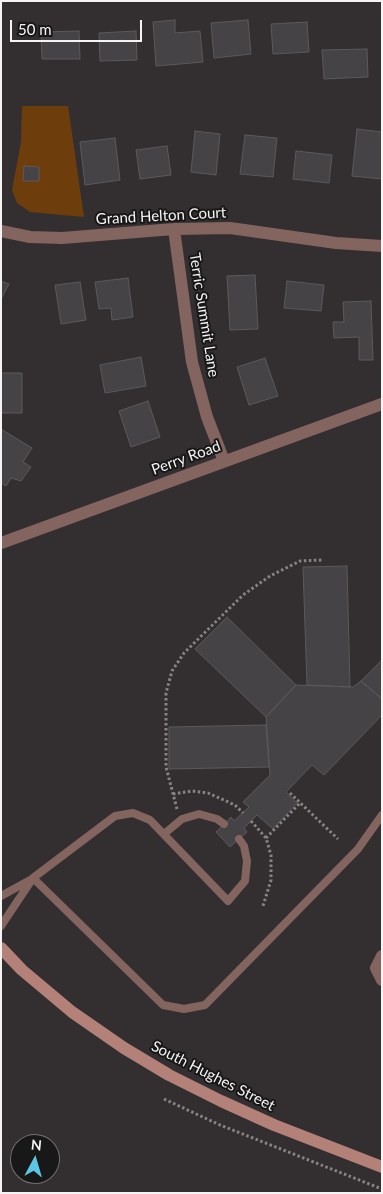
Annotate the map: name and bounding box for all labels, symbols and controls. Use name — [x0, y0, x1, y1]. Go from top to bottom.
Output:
scale bar — [12, 10, 145, 42]
text: 50 m — [18, 20, 52, 38]
street label: Grand Helton Court — [95, 204, 227, 228]
street label: Terric Summit Lane — [185, 251, 223, 379]
street label: Perry Road — [149, 437, 223, 479]
street label: South Hughes Street — [148, 1037, 278, 1115]
north arrow — [10, 1134, 60, 1184]
text: N — [30, 1136, 43, 1154]

